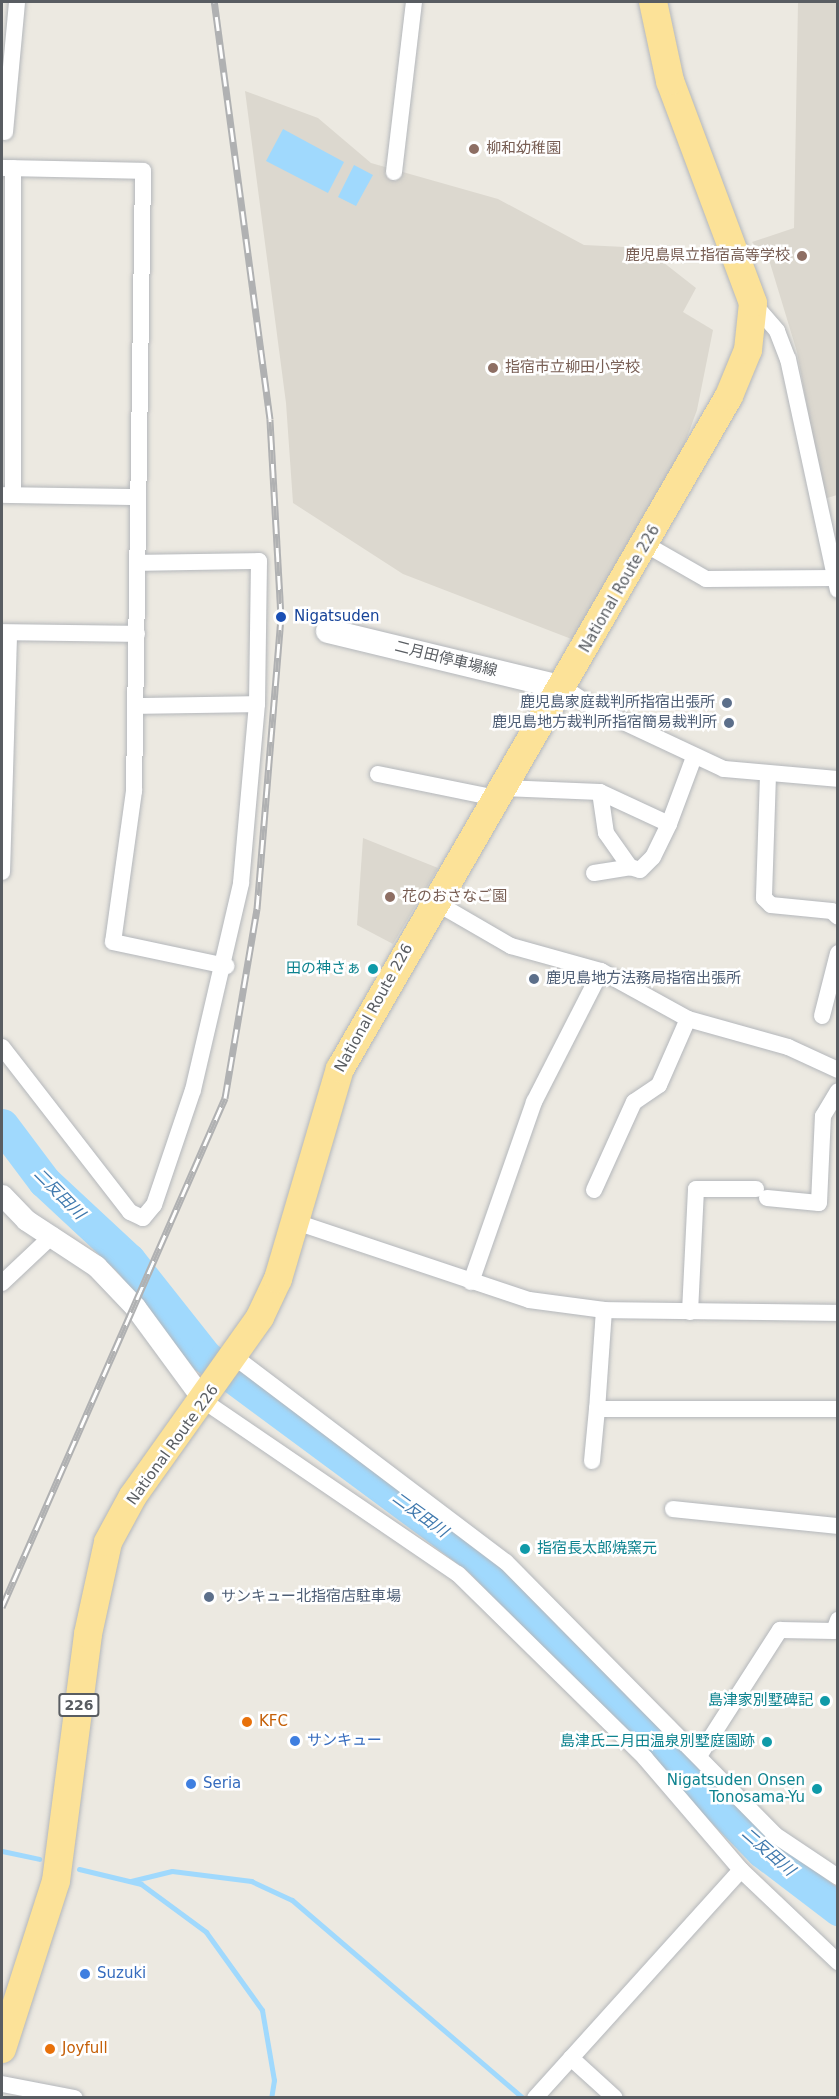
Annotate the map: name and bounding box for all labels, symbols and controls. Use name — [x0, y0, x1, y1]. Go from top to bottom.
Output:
place label: 柳和幼稚園 — [486, 140, 561, 158]
marker: 柳和幼稚園 — [467, 142, 481, 156]
place label: 鹿児島県立指宿高等学校 — [625, 247, 790, 265]
marker: 鹿児島県立指宿高等学校 — [795, 249, 809, 263]
place label: 指宿市立柳田小学校 — [505, 359, 640, 377]
marker: 指宿市立柳田小学校 — [486, 361, 500, 375]
street label: National Route 226 — [576, 522, 664, 656]
marker: Nigatsuden — [272, 608, 290, 626]
place label: Nigatsuden — [294, 608, 380, 626]
street label: 二月田停車場線 — [393, 638, 499, 680]
place label: 鹿児島家庭裁判所指宿出張所 — [520, 694, 715, 712]
marker: 鹿児島家庭裁判所指宿出張所 — [720, 696, 734, 710]
place label: 鹿児島地方裁判所指宿簡易裁判所 — [492, 714, 717, 732]
marker: 鹿児島地方裁判所指宿簡易裁判所 — [722, 716, 736, 730]
place label: 花のおさなご園 — [402, 888, 507, 906]
marker: 花のおさなご園 — [383, 890, 397, 904]
street label: National Route 226 — [331, 941, 417, 1075]
place label: 田の神さぁ — [286, 960, 361, 978]
marker: 田の神さぁ — [366, 962, 380, 976]
place label: 鹿児島地方法務局指宿出張所 — [546, 970, 741, 988]
marker: 鹿児島地方法務局指宿出張所 — [527, 972, 541, 986]
water label: 二反田川 — [30, 1165, 88, 1223]
street label: National Route 226 — [123, 1381, 223, 1509]
water label: 二反田川 — [388, 1488, 452, 1542]
place label: 指宿長太郎焼窯元 — [537, 1540, 657, 1558]
marker: 指宿長太郎焼窯元 — [518, 1542, 532, 1556]
place label: サンキュー北指宿店駐車場 — [221, 1588, 401, 1606]
marker: サンキュー北指宿店駐車場 — [202, 1590, 216, 1604]
place label: 島津家別墅碑記 — [708, 1692, 813, 1710]
road number: 226 — [58, 1694, 100, 1716]
marker: 島津家別墅碑記 — [818, 1694, 832, 1708]
place label: KFC — [259, 1713, 288, 1731]
marker: KFC — [240, 1715, 254, 1729]
place label: サンキュー — [307, 1732, 382, 1750]
place label: 島津氏二月田温泉別墅庭園跡 — [560, 1733, 755, 1751]
marker: サンキュー — [288, 1734, 302, 1748]
marker: 島津氏二月田温泉別墅庭園跡 — [760, 1735, 774, 1749]
place label: Nigatsuden Onsen Tonosama-Yu — [667, 1771, 805, 1806]
place label: Seria — [203, 1775, 241, 1793]
marker: Seria — [184, 1777, 198, 1791]
marker: Nigatsuden Onsen Tonosama-Yu — [810, 1782, 824, 1796]
water label: 二反田川 — [738, 1824, 798, 1880]
place label: Suzuki — [97, 1965, 146, 1983]
marker: Suzuki — [78, 1967, 92, 1981]
place label: Joyfull — [62, 2040, 108, 2058]
marker: Joyfull — [43, 2042, 57, 2056]

